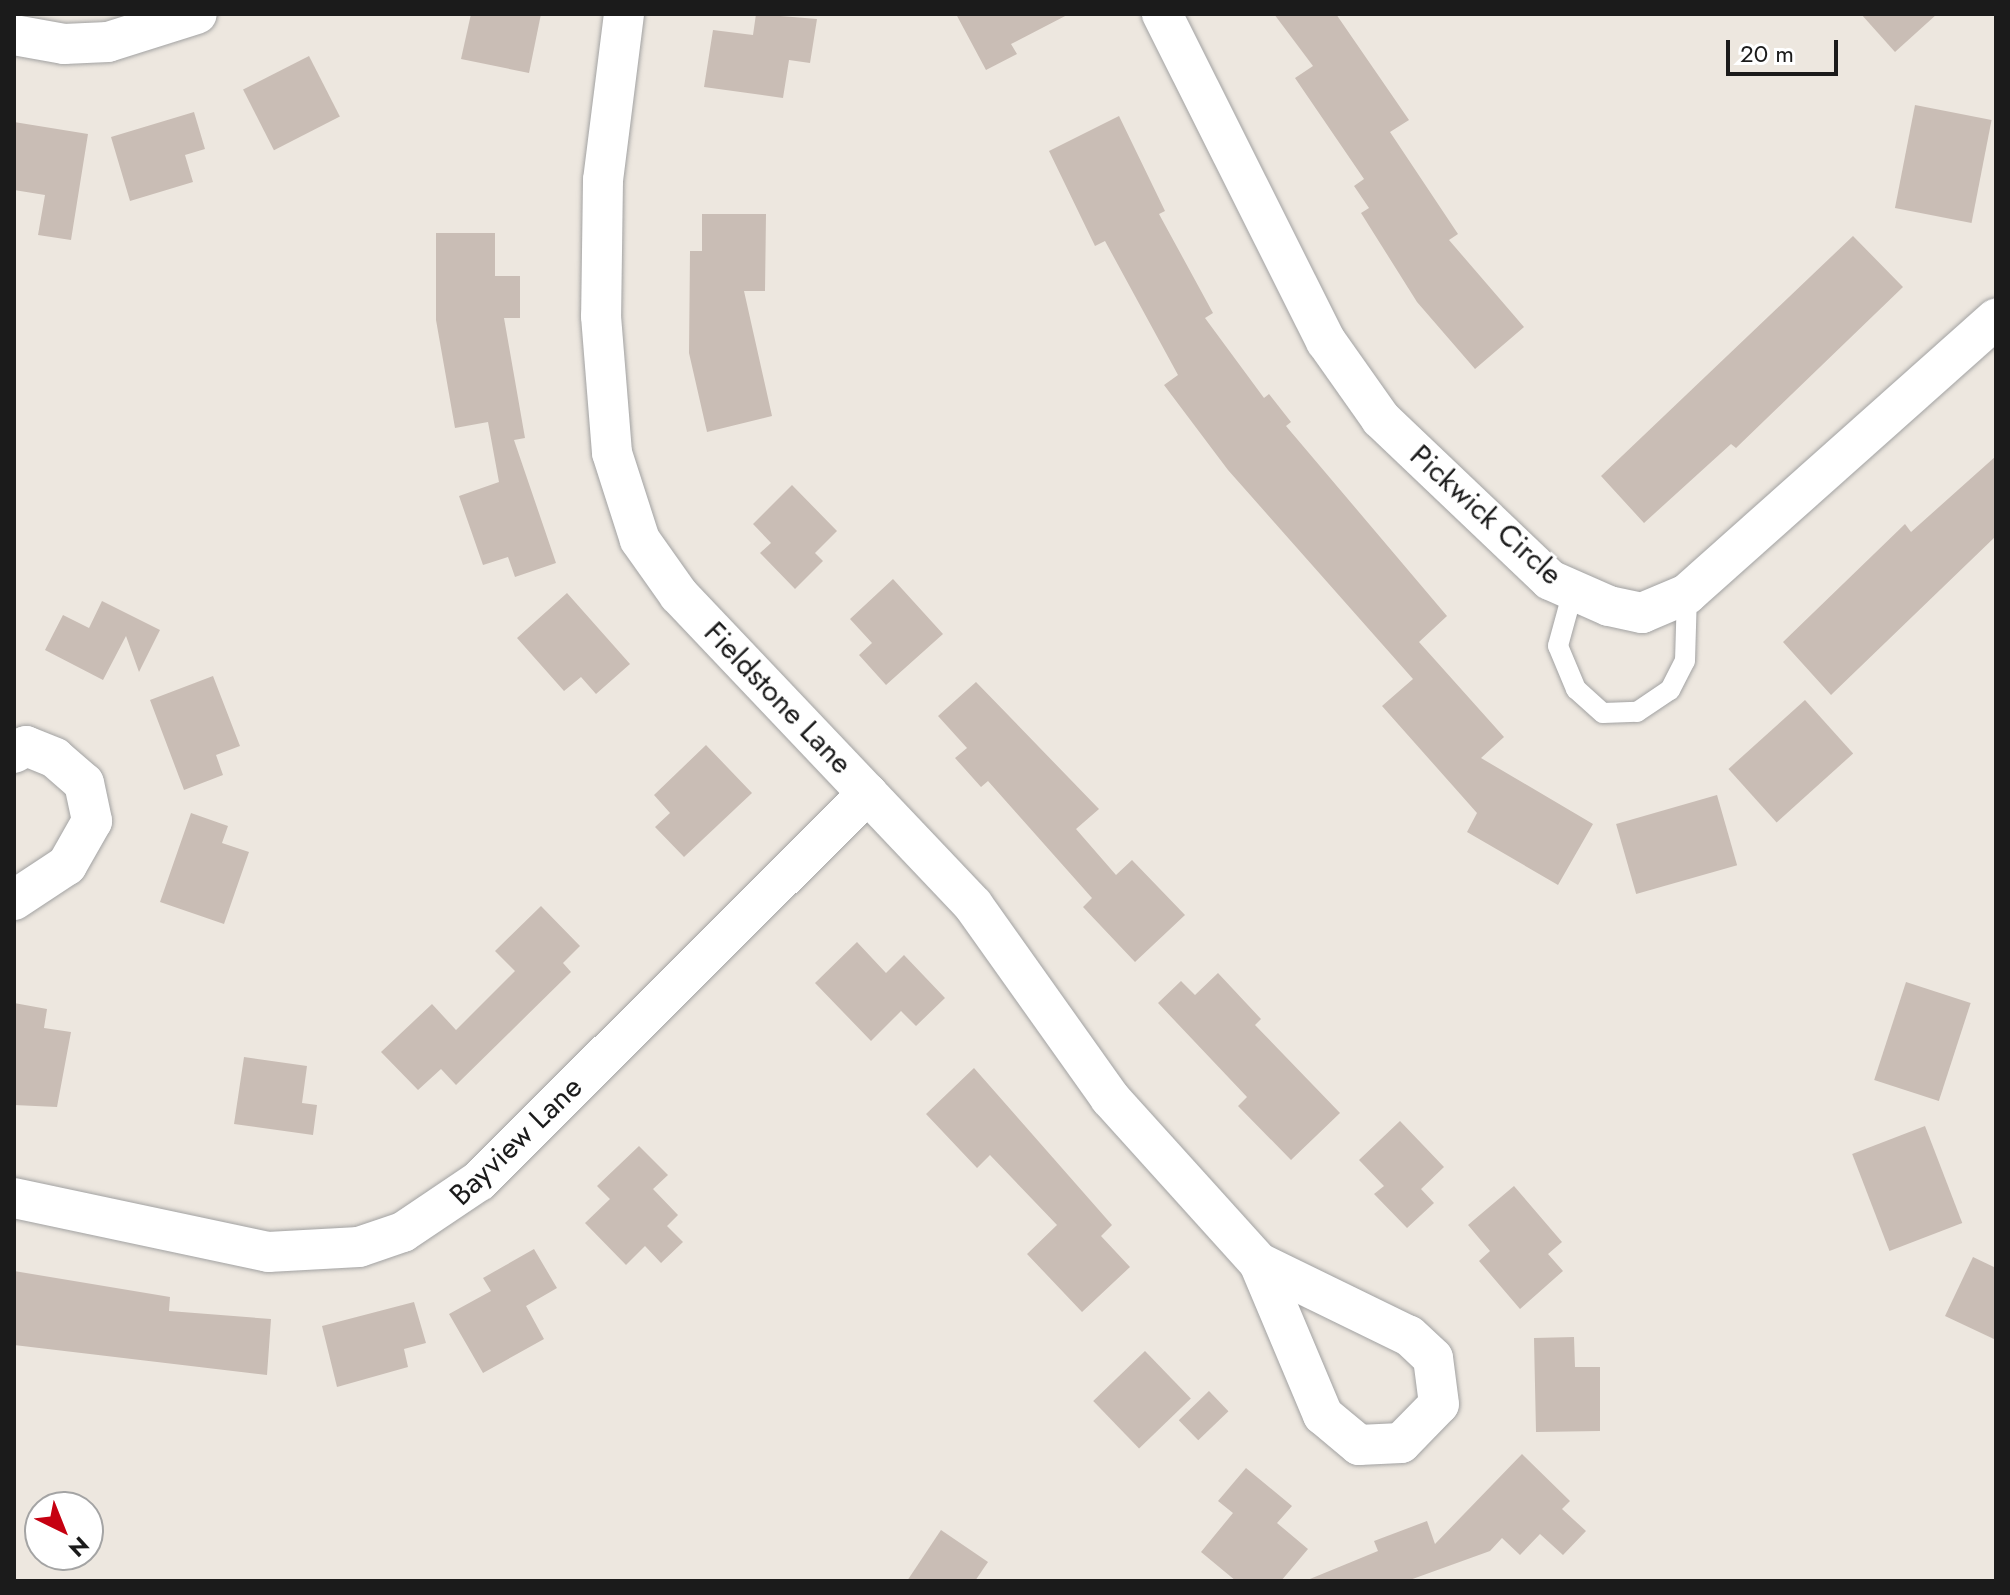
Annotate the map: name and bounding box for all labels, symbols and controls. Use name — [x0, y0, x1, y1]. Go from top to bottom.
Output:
scale bar — [1730, 24, 1842, 74]
text: 20 m — [1740, 36, 1794, 71]
street label: Pickwick Circle — [1403, 437, 1569, 593]
street label: Fieldstone Lane — [697, 615, 859, 781]
street label: Bayview Lane — [442, 1069, 590, 1213]
north arrow — [24, 1491, 104, 1571]
text: N — [62, 1529, 96, 1565]

